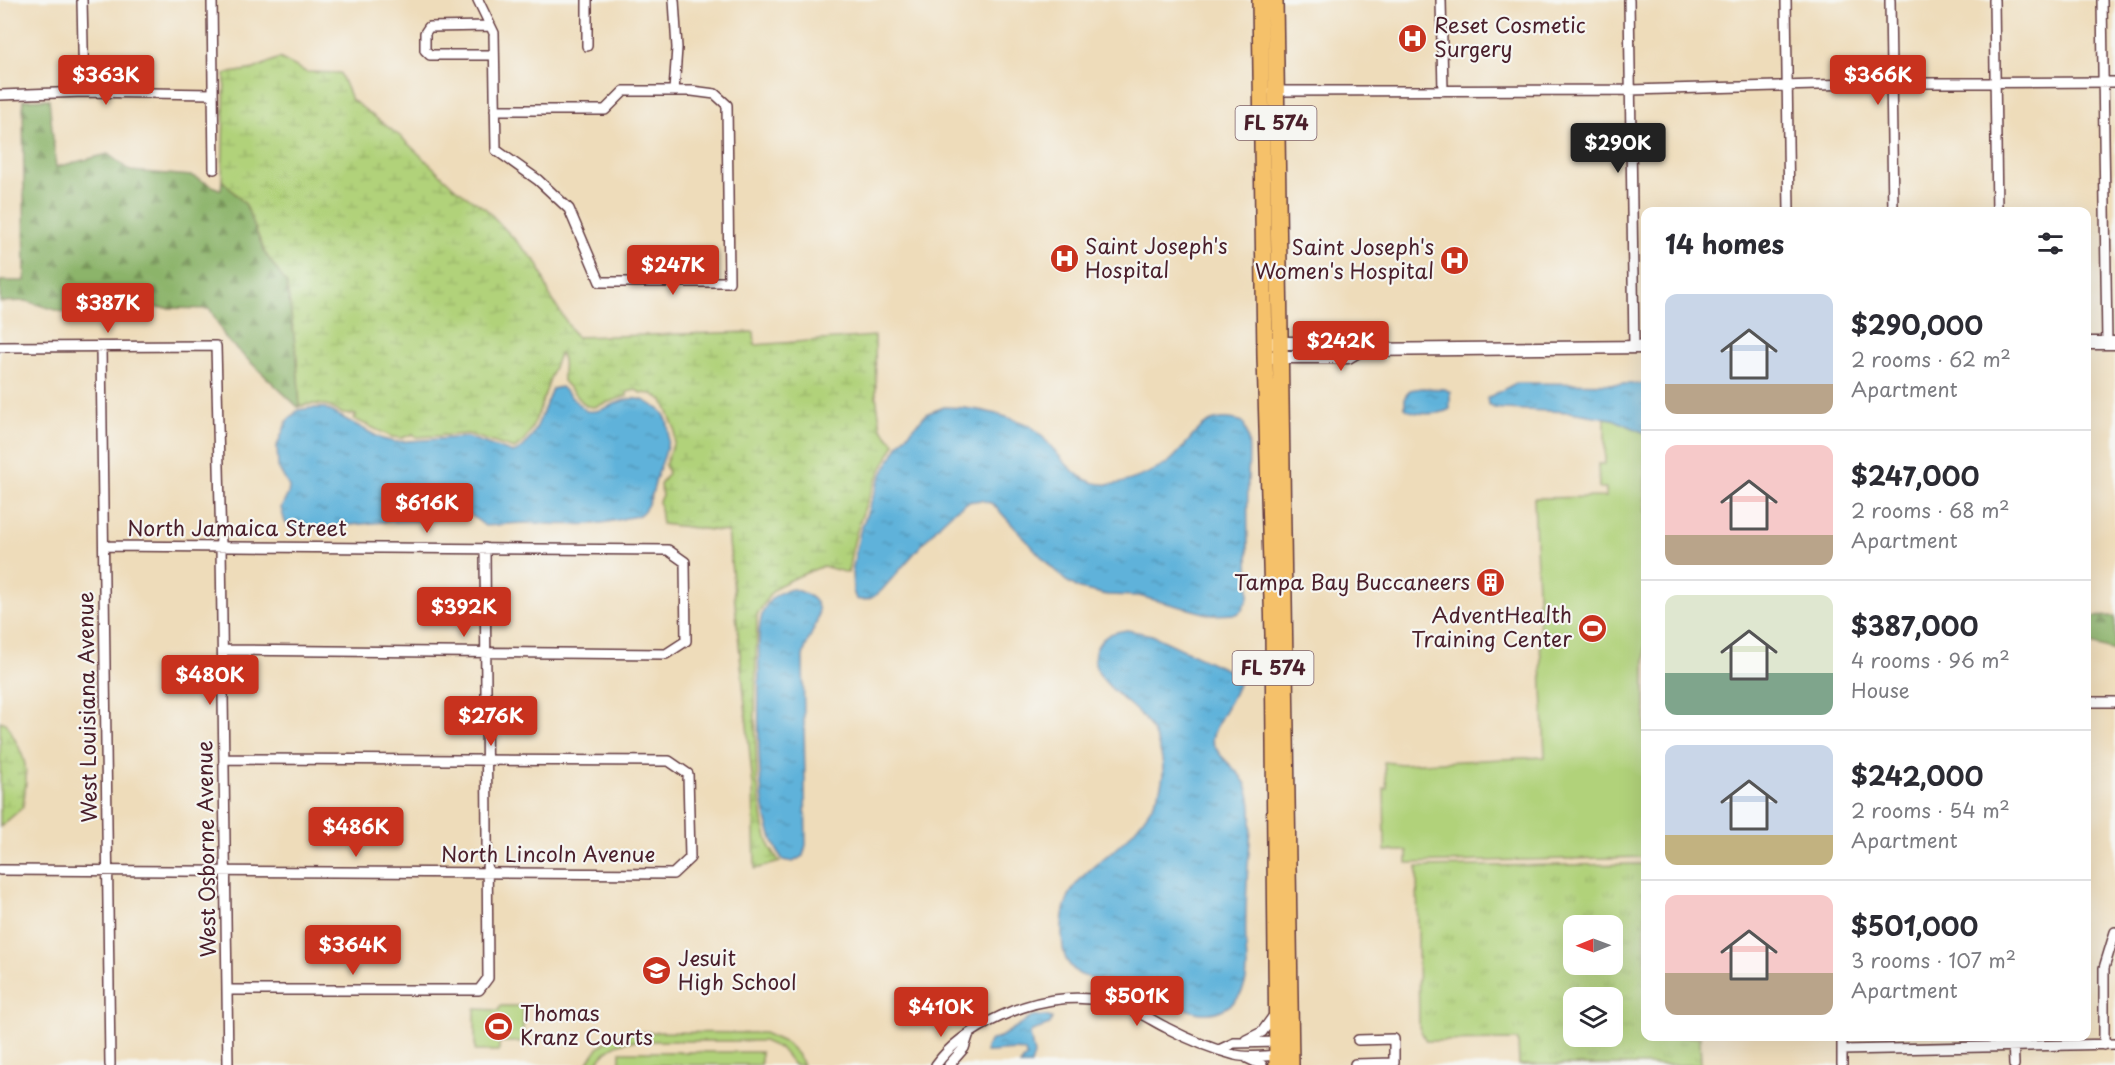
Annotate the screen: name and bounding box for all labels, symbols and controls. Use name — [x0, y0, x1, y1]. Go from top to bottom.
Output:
place label: Reset Cosmetic Surgery — [1434, 8, 1586, 64]
hospital icon: Reset Cosmetic Surgery — [1397, 22, 1429, 54]
pin: $363K — [64, 55, 148, 106]
pin: $366K — [1836, 55, 1920, 106]
text: $363K — [72, 59, 140, 89]
text: $366K — [1844, 59, 1912, 89]
road number: FL 574 — [1236, 106, 1316, 140]
pin: $290K — [1576, 123, 1660, 174]
text: $290K — [1585, 127, 1651, 157]
text: 14 homes — [1665, 224, 1784, 263]
icon: filters — [2034, 227, 2067, 260]
place label: Saint Joseph's Hospital — [1085, 229, 1228, 285]
place label: Saint Joseph's Women's Hospital — [1255, 230, 1434, 286]
hospital icon: Saint Joseph's Hospital — [1048, 243, 1080, 275]
hospital icon: Saint Joseph's Women's Hospital — [1439, 244, 1471, 276]
pin: $247K — [631, 245, 715, 296]
text: $247K — [641, 249, 705, 279]
pin: $387K — [66, 283, 150, 334]
text: $387K — [76, 287, 140, 317]
text: $290,000 — [1851, 305, 1983, 344]
icon: home — [1713, 318, 1785, 390]
pin: $242K — [1299, 321, 1383, 372]
text: $242K — [1307, 325, 1375, 355]
text: 2 rooms · 62 m² — [1851, 344, 2011, 374]
text: Apartment — [1851, 374, 1958, 404]
text: $247,000 — [1851, 456, 1979, 495]
icon: home — [1713, 469, 1785, 541]
pin: $616K — [385, 483, 469, 534]
text: $616K — [395, 487, 459, 517]
text: 2 rooms · 68 m² — [1851, 495, 2010, 525]
street label: North Jamaica Street — [127, 511, 347, 543]
text: Apartment — [1851, 525, 1958, 555]
place label: Tampa Bay Buccaneers — [1234, 565, 1470, 597]
building icon: Tampa Bay Buccaneers — [1475, 567, 1507, 599]
pin: $392K — [422, 587, 506, 638]
street label: West Louisiana Avenue — [68, 591, 104, 823]
text: $392K — [431, 591, 497, 621]
place label: AdventHealth Training Center — [1411, 598, 1572, 654]
text: $387,000 — [1851, 606, 1978, 645]
sports icon: AdventHealth Training Center — [1577, 612, 1609, 644]
icon: home — [1713, 619, 1785, 691]
text: 4 rooms · 96 m² — [1851, 645, 2010, 675]
road number: FL 574 — [1232, 651, 1314, 685]
pin: $480K — [168, 655, 252, 706]
text: $480K — [176, 659, 244, 689]
text: House — [1851, 675, 1910, 705]
pin: $276K — [449, 696, 533, 747]
text: $276K — [458, 700, 524, 730]
street label: West Osborne Avenue — [187, 740, 223, 958]
text: $242,000 — [1851, 756, 1984, 795]
icon: home — [1713, 769, 1785, 841]
text: 2 rooms · 54 m² — [1851, 795, 2010, 825]
pin: $486K — [314, 807, 398, 858]
text: $486K — [322, 811, 390, 841]
text: Apartment — [1851, 825, 1958, 855]
street label: North Lincoln Avenue — [441, 837, 655, 869]
text: $501,000 — [1851, 906, 1978, 945]
north arrow — [1563, 915, 1623, 975]
map controls — [1563, 915, 1623, 1047]
icon: home — [1713, 919, 1785, 991]
pin: $364K — [311, 925, 395, 976]
text: $364K — [319, 929, 387, 959]
place label: Jesuit High School — [678, 941, 797, 997]
text: 3 rooms · 107 m² — [1851, 945, 2016, 975]
school or university icon: Jesuit High School — [641, 955, 673, 987]
text: Apartment — [1851, 975, 1958, 1005]
pin: $501K — [1095, 976, 1179, 1027]
text: $501K — [1105, 980, 1169, 1010]
pin: $410K — [899, 987, 983, 1038]
button: layers — [1563, 987, 1623, 1047]
text: $410K — [908, 991, 974, 1021]
place label: Thomas Kranz Courts — [520, 996, 653, 1052]
sports icon: Thomas Kranz Courts — [483, 1010, 515, 1042]

